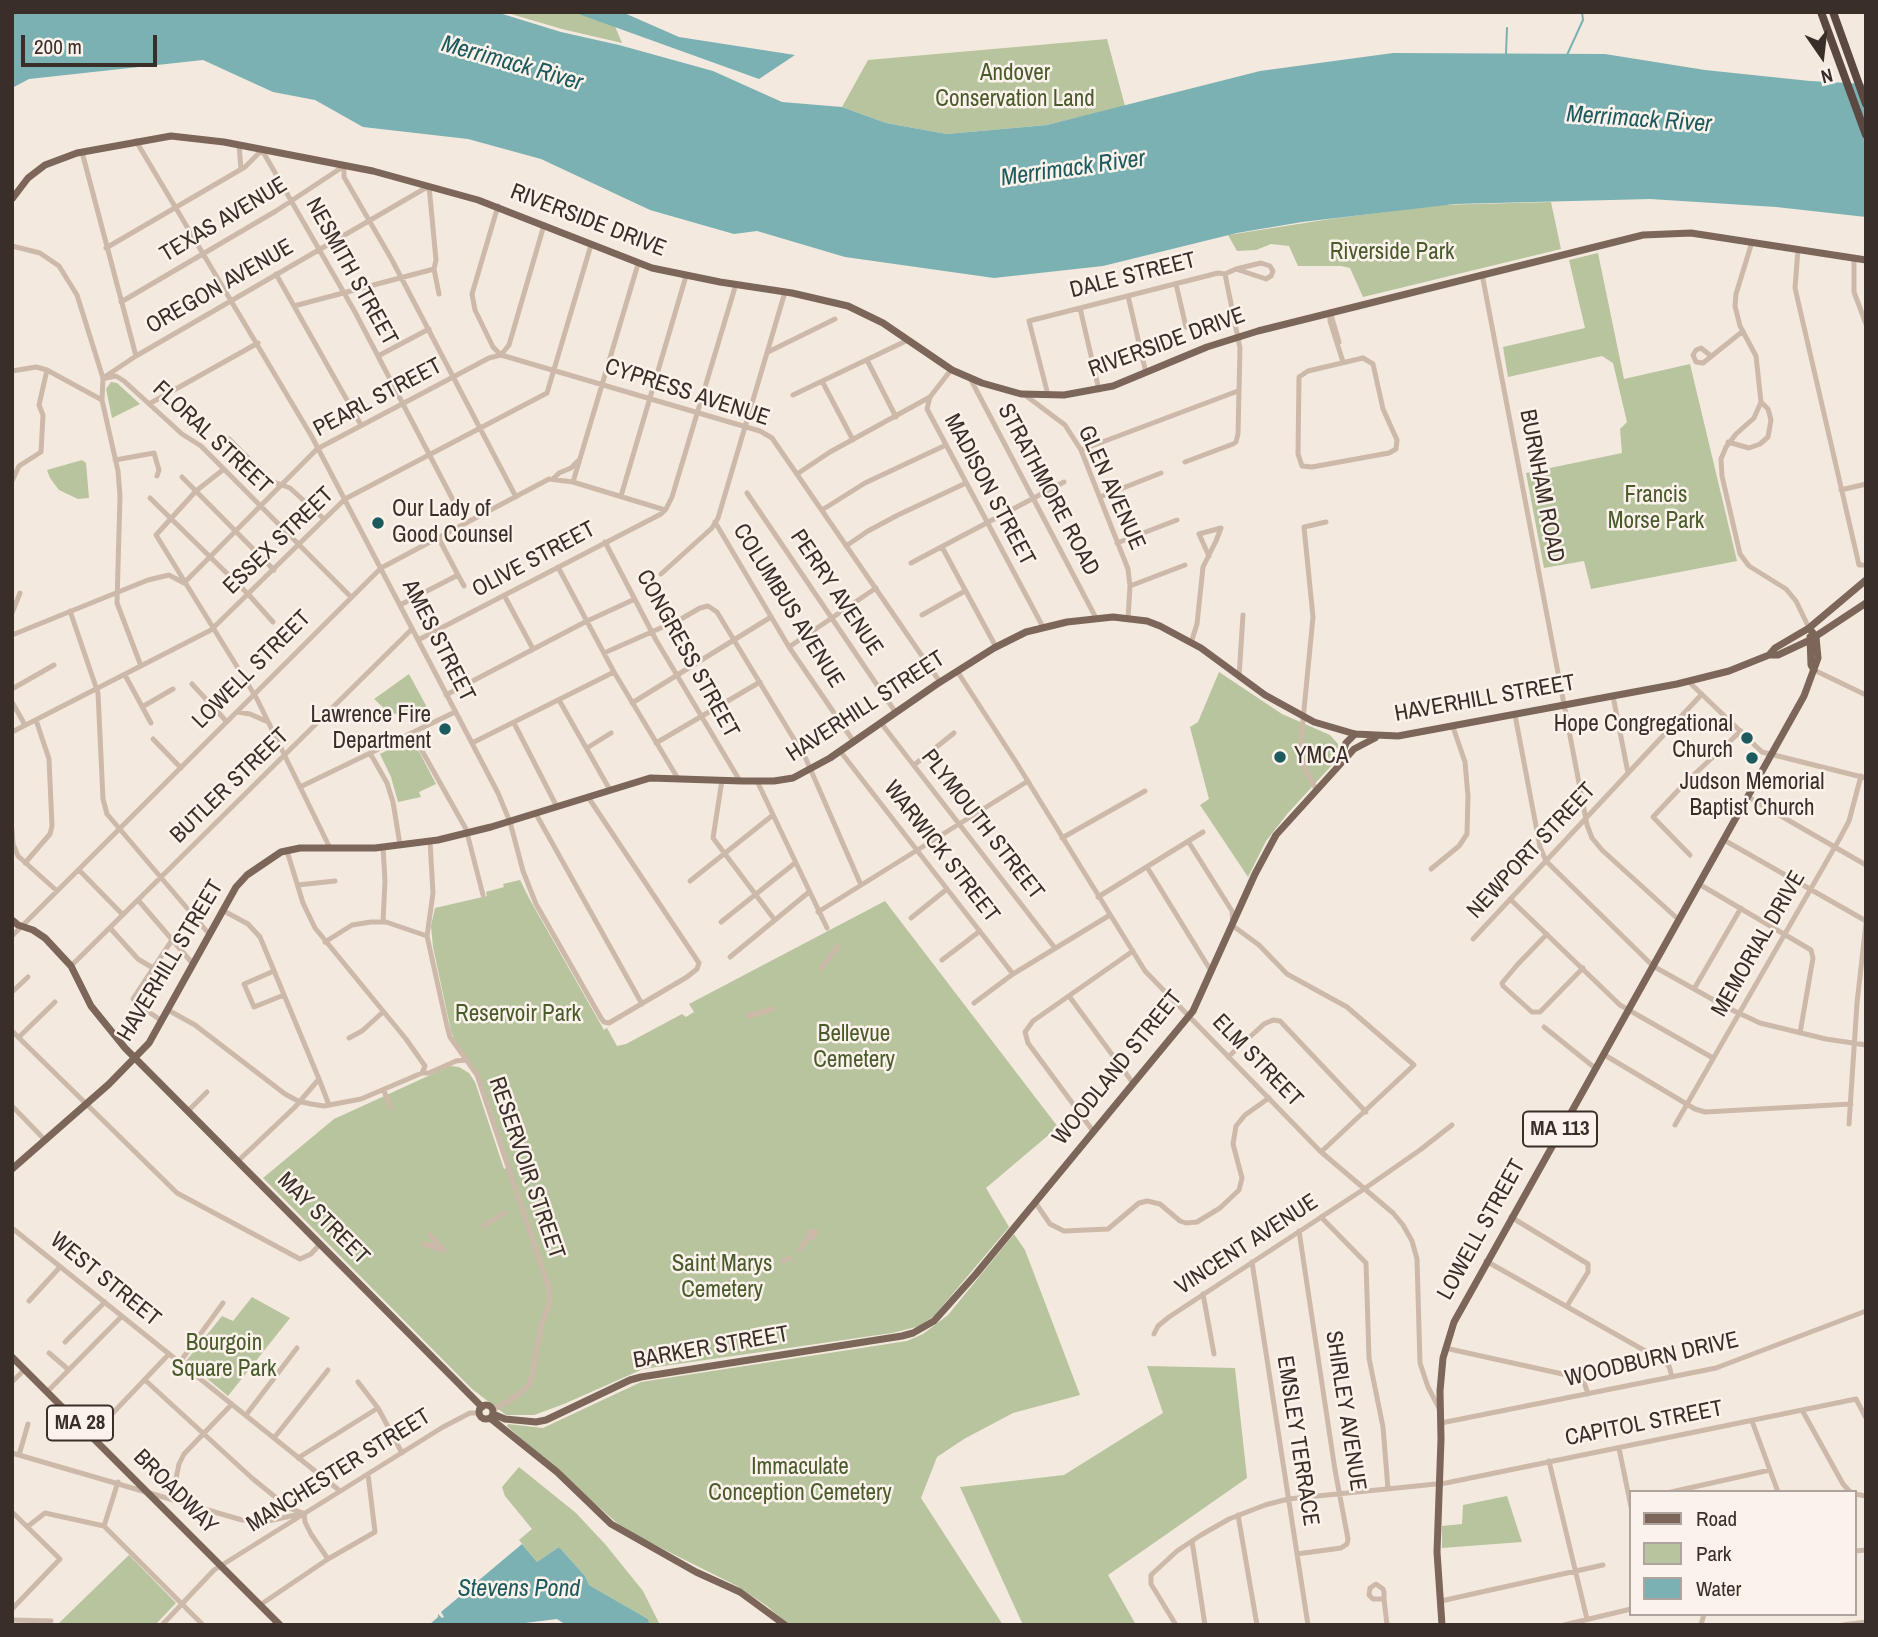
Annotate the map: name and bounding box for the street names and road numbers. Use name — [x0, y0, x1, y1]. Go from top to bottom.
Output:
street label: TEXAS AVENUE — [155, 171, 293, 269]
street label: RIVERSIDE DRIVE — [506, 179, 670, 263]
street label: NESMITH STREET — [299, 193, 403, 351]
street label: OREGON AVENUE — [142, 234, 298, 340]
street label: DALE STREET — [1067, 247, 1199, 305]
street label: RIVERSIDE DRIVE — [1085, 302, 1249, 384]
street label: PEARL STREET — [309, 353, 447, 443]
street label: CYPRESS AVENUE — [601, 353, 773, 433]
street label: FLORAL STREET — [147, 376, 277, 500]
street label: STRATHMORE ROAD — [991, 399, 1105, 581]
street label: BURNHAM ROAD — [1513, 407, 1569, 565]
street label: MADISON STREET — [937, 409, 1041, 571]
street label: GLEN AVENUE — [1071, 422, 1151, 554]
street label: ESSEX STREET — [218, 482, 340, 600]
street label: OLIVE STREET — [468, 516, 600, 604]
street label: COLUMBUS AVENUE — [726, 519, 850, 693]
street label: PERRY AVENUE — [784, 525, 888, 661]
street label: CONGRESS STREET — [629, 565, 745, 743]
street label: AMES STREET — [395, 575, 481, 707]
street label: LOWELL STREET — [187, 605, 317, 735]
street label: HAVERHILL STREET — [782, 646, 950, 768]
street label: HAVERHILL STREET — [1392, 670, 1578, 728]
street label: BUTLER STREET — [165, 723, 295, 849]
street label: PLYMOUTH STREET — [915, 744, 1049, 906]
street label: WARWICK STREET — [877, 776, 1005, 928]
street label: NEWPORT STREET — [1462, 777, 1602, 925]
street label: MEMORIAL DRIVE — [1706, 866, 1812, 1022]
street label: HAVERHILL STREET — [112, 875, 230, 1047]
street label: WOODLAND STREET — [1047, 985, 1189, 1151]
street label: ELM STREET — [1206, 1009, 1308, 1113]
street label: RESERVOIR STREET — [482, 1073, 570, 1263]
road number: MA 113 — [1523, 1112, 1597, 1146]
street label: LOWELL STREET — [1432, 1155, 1532, 1305]
street label: MAY STREET — [271, 1167, 375, 1271]
street label: VINCENT AVENUE — [1171, 1189, 1323, 1301]
street label: WEST STREET — [44, 1227, 166, 1333]
street label: BARKER STREET — [631, 1321, 791, 1375]
street label: WOODBURN DRIVE — [1563, 1327, 1741, 1393]
street label: SHIRLEY AVENUE — [1319, 1329, 1371, 1493]
street label: EMSLEY TERRACE — [1270, 1354, 1324, 1528]
street label: CAPITOL STREET — [1563, 1395, 1725, 1453]
street label: MANCHESTER STREET — [242, 1403, 436, 1539]
road number: MA 28 — [47, 1406, 113, 1440]
street label: BROADWAY — [127, 1444, 223, 1540]

